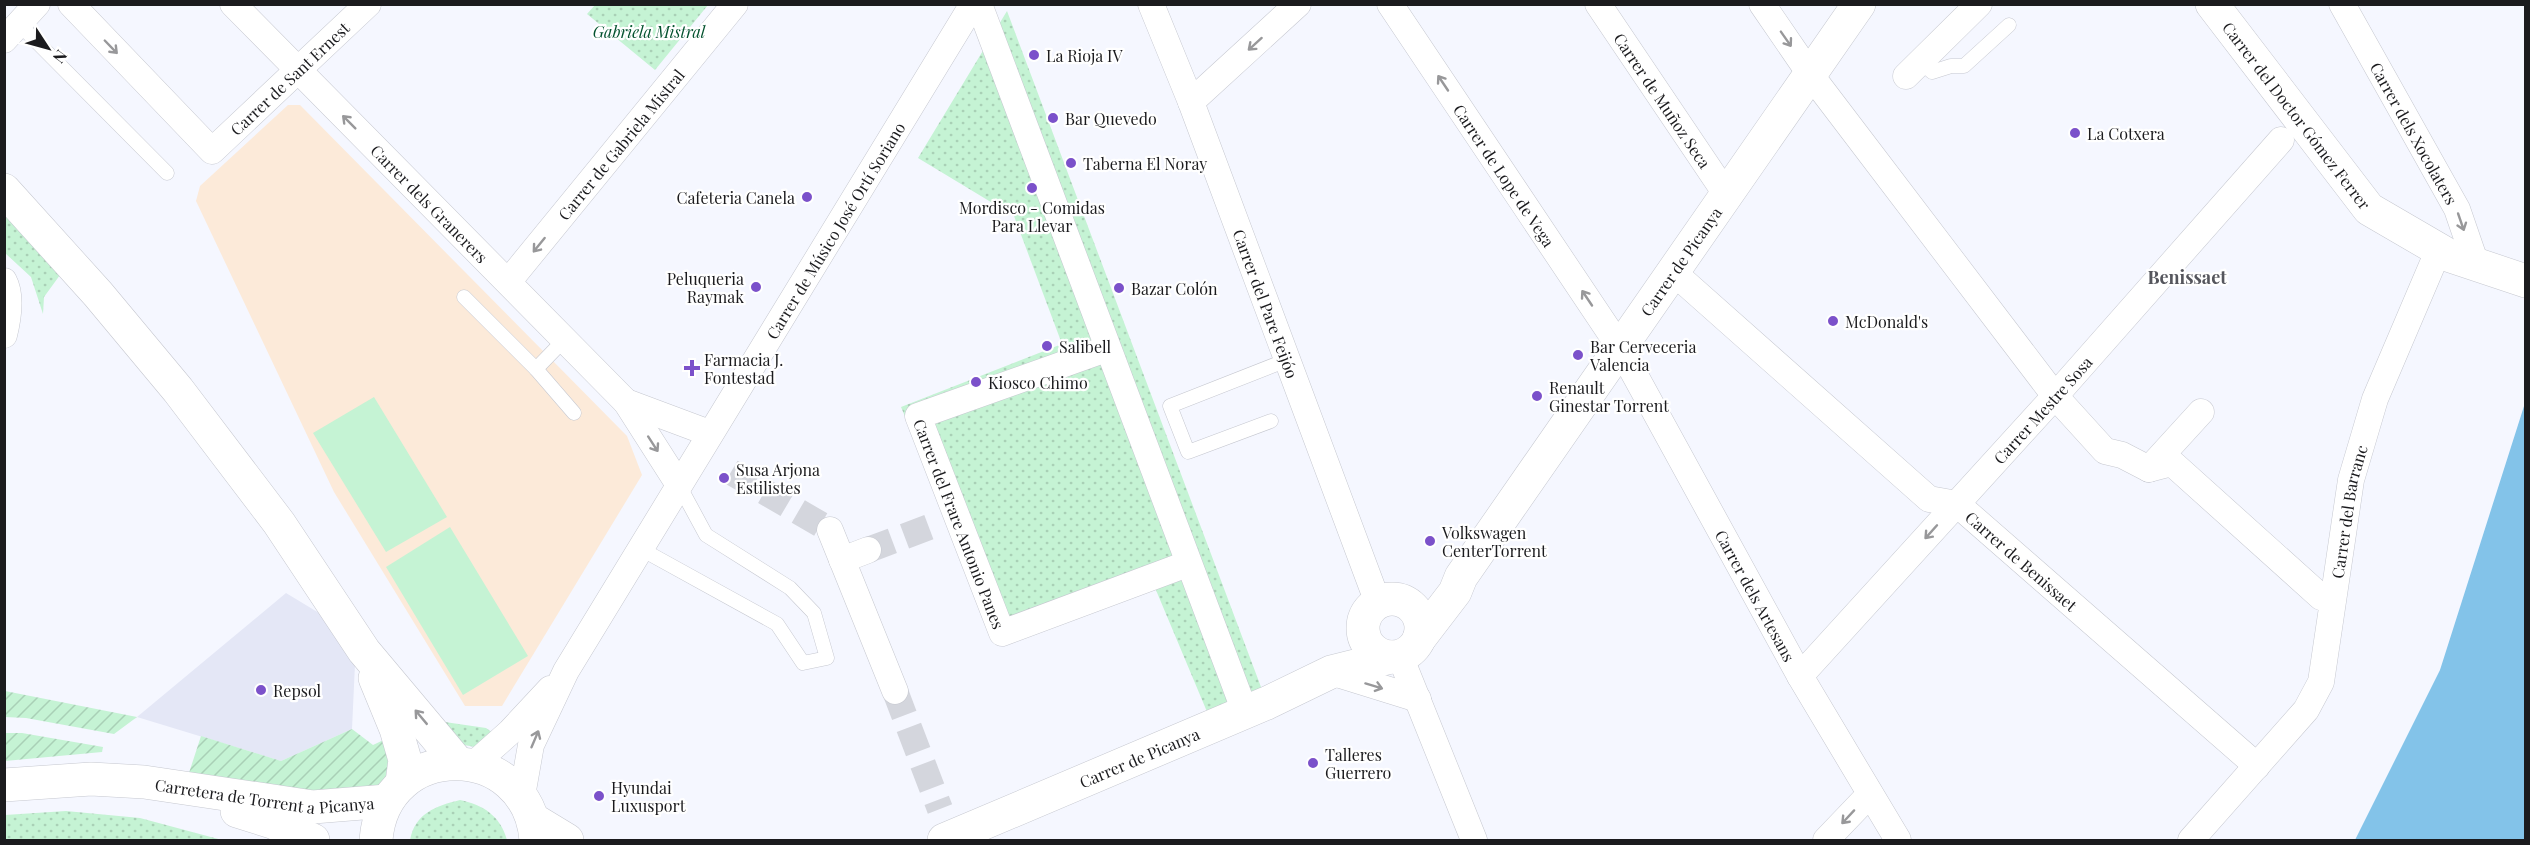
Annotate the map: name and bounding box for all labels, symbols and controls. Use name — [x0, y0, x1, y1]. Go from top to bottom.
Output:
street label: Carrer de Sant Ernest — [225, 17, 354, 139]
street label: Carrer del Doctor Gómez Ferrer — [2219, 17, 2376, 213]
north arrow — [18, 18, 78, 78]
park label: Gabriela Mistral — [593, 21, 706, 42]
street label: Carrer de Muñoz Seca — [1610, 29, 1716, 172]
one-way arrow — [1780, 31, 1792, 47]
one-way arrow — [1248, 37, 1263, 51]
one-way arrow — [104, 39, 118, 54]
place label: La Rioja IV — [1046, 45, 1123, 66]
text: N — [48, 46, 72, 68]
marker: La Rioja IV — [1027, 48, 1041, 62]
street label: Carrer dels Xocolaters — [2366, 58, 2463, 208]
street label: Carrer de Gabriela Mistral — [553, 64, 689, 224]
one-way arrow — [1437, 76, 1449, 92]
street label: Carrer de Lope de Vega — [1449, 100, 1560, 250]
place label: Bar Quevedo — [1065, 108, 1157, 129]
marker: Bar Quevedo — [1046, 111, 1060, 125]
one-way arrow — [341, 114, 356, 129]
street label: Carrer de Músico José Ortí Soriano — [761, 118, 909, 343]
place label: La Cotxera — [2087, 123, 2165, 144]
marker: La Cotxera — [2068, 126, 2082, 140]
street label: Carrer dels Granerers — [367, 140, 493, 267]
place label: Taberna El Noray — [1083, 153, 1207, 174]
marker: Taberna El Noray — [1064, 156, 1078, 170]
marker: Mordisco - Comidas Para Llevar — [1025, 181, 1039, 195]
place label: Cafeteria Canela — [676, 187, 795, 208]
marker: Cafeteria Canela — [800, 190, 814, 204]
place label: Mordisco - Comidas Para Llevar — [959, 197, 1105, 236]
street label: Carrer de Picanya — [1635, 202, 1726, 320]
one-way arrow — [2456, 212, 2467, 231]
street label: Carrer del Pare Feijóo — [1229, 226, 1304, 381]
one-way arrow — [532, 237, 545, 253]
district label: Benissaet — [2147, 265, 2227, 289]
place label: Peluqueria Raymak — [667, 268, 744, 307]
place label: Bazar Colón — [1131, 278, 1218, 299]
marker: Peluqueria Raymak — [749, 280, 763, 294]
marker: Bazar Colón — [1112, 281, 1126, 295]
one-way arrow — [1580, 289, 1593, 306]
place label: McDonald's — [1845, 311, 1928, 332]
marker: McDonald's — [1826, 314, 1840, 328]
place label: Salibell — [1059, 336, 1112, 357]
place label: Bar Cerveceria Valencia — [1589, 336, 1696, 375]
marker: Salibell — [1040, 339, 1054, 353]
marker: Bar Cerveceria Valencia — [1571, 348, 1585, 362]
place label: Farmacia J. Fontestad — [704, 349, 783, 388]
street label: Carrer Mestre Sosa — [1988, 351, 2096, 468]
marker: Farmacia J. Fontestad — [685, 361, 699, 375]
place label: Kiosco Chimo — [988, 372, 1088, 393]
marker: Kiosco Chimo — [969, 375, 983, 389]
place label: Renault Ginestar Torrent — [1549, 377, 1669, 416]
marker: Renault Ginestar Torrent — [1530, 389, 1544, 403]
street label: Carrer del Frare Antonio Panes — [910, 416, 1010, 632]
one-way arrow — [646, 435, 659, 452]
street label: Carrer del Barranc — [2326, 442, 2371, 580]
place label: Susa Arjona Estilistes — [736, 459, 820, 498]
marker: Susa Arjona Estilistes — [717, 471, 731, 485]
street label: Carrer de Benissaet — [1962, 506, 2082, 615]
place label: Volkswagen CenterTorrent — [1441, 522, 1547, 561]
one-way arrow — [1924, 524, 1938, 539]
street label: Carrer dels Artesans — [1711, 526, 1800, 665]
marker: Volkswagen CenterTorrent — [1423, 534, 1437, 548]
place label: Repsol — [273, 680, 322, 701]
one-way arrow — [1364, 681, 1383, 692]
marker: Repsol — [254, 683, 268, 697]
one-way arrow — [415, 709, 428, 725]
street label: Carrer de Picanya — [1076, 722, 1202, 792]
one-way arrow — [530, 731, 541, 749]
place label: Talleres Guerrero — [1325, 744, 1391, 783]
marker: Talleres Guerrero — [1306, 756, 1320, 770]
street label: Carretera de Torrent a Picanya — [154, 773, 375, 818]
place label: Hyundai Luxusport — [611, 777, 686, 816]
marker: Hyundai Luxusport — [592, 789, 606, 803]
one-way arrow — [1841, 809, 1855, 824]

